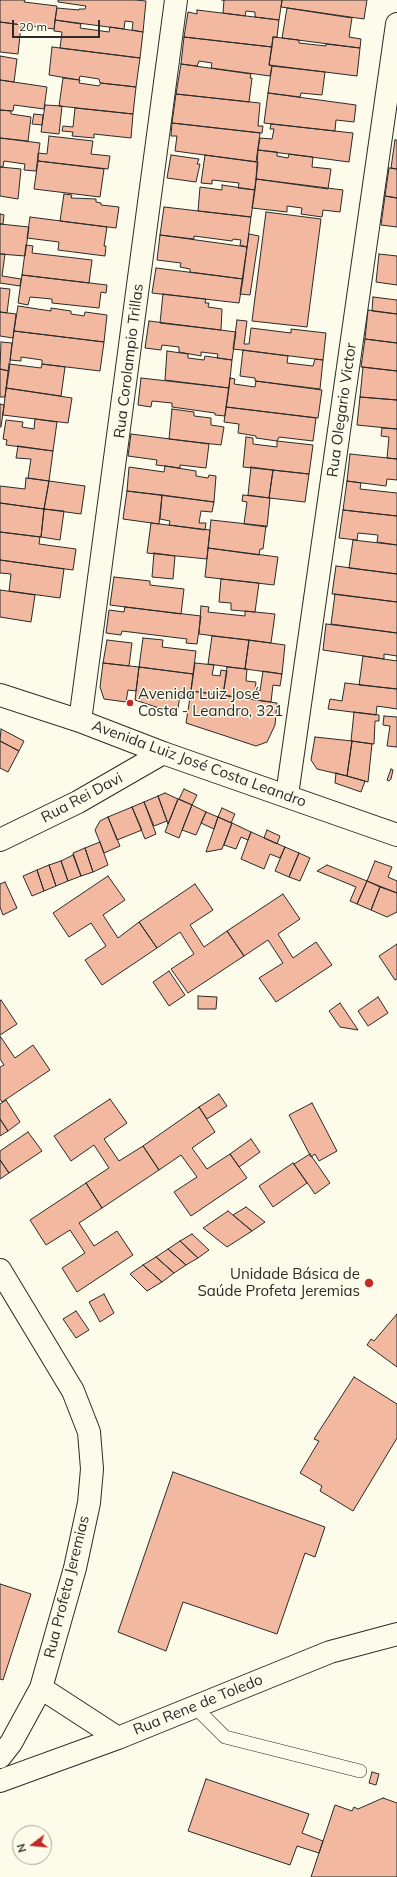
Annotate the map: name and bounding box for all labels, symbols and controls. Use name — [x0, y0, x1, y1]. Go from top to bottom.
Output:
scale bar — [14, 12, 102, 38]
text: 20 m — [19, 19, 47, 34]
street label: Rua Corolampio Trillas — [111, 283, 147, 439]
street label: Rua Olegario Victor — [324, 342, 360, 478]
place label: Avenida Luiz José Costa - Leandro, 321 — [138, 685, 283, 720]
marker: Avenida Luiz José Costa - Leandro, 321 — [125, 698, 135, 708]
street label: Avenida Luiz José Costa Leandro — [89, 717, 309, 811]
street label: Rua Rei Davi — [38, 769, 126, 827]
place label: Unidade Básica de Saúde Profeta Jeremias — [198, 1265, 360, 1300]
marker: Unidade Básica de Saúde Profeta Jeremias — [363, 1277, 375, 1289]
street label: Rua Profeta Jeremias — [41, 1514, 93, 1660]
street label: Rua Rene de Toledo — [131, 1671, 265, 1739]
north arrow — [12, 1825, 52, 1865]
text: N — [14, 1842, 29, 1854]

